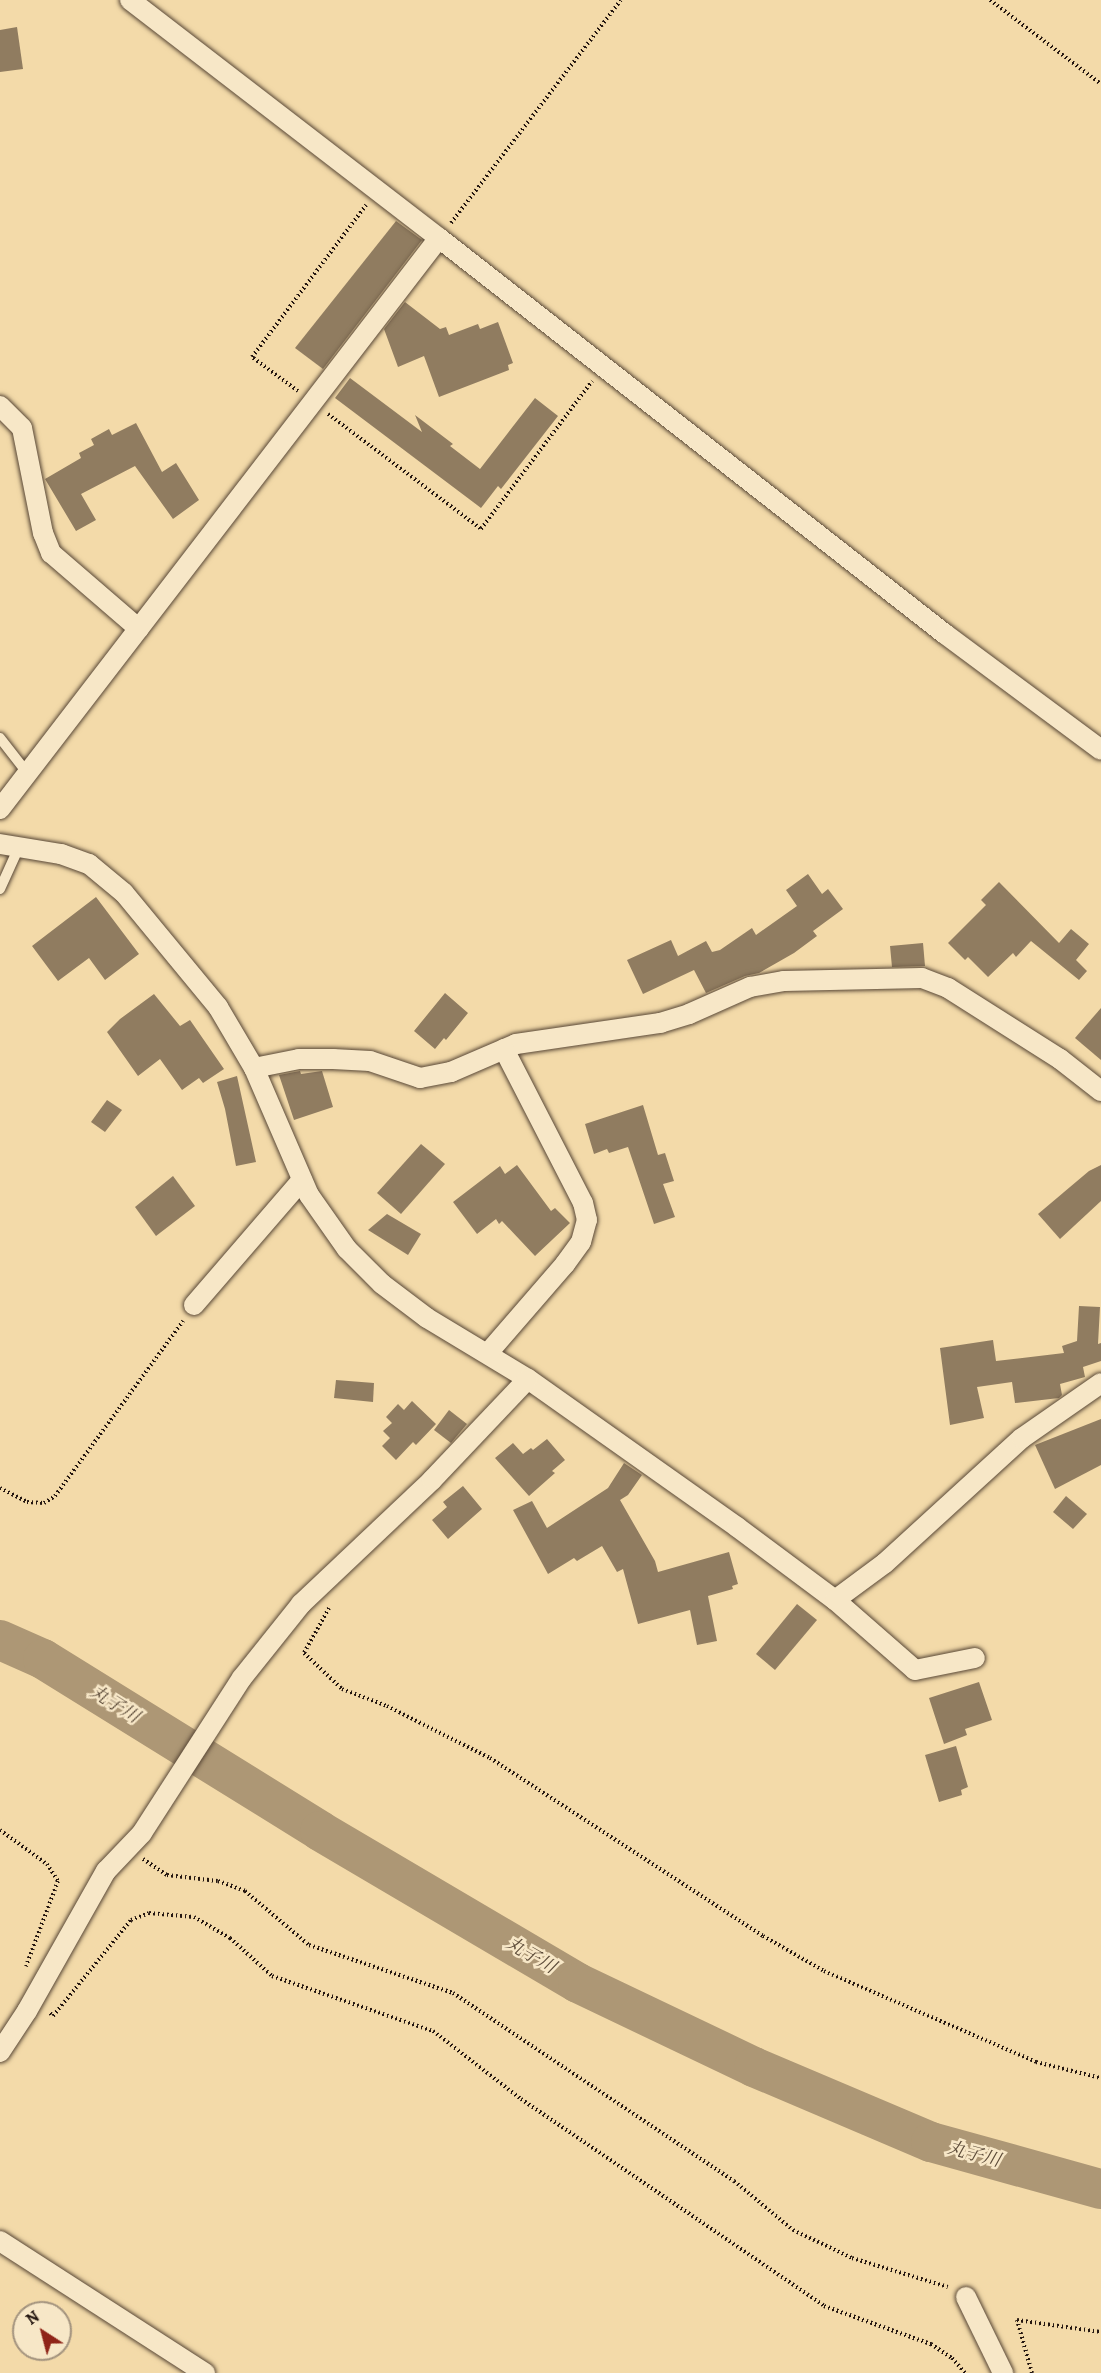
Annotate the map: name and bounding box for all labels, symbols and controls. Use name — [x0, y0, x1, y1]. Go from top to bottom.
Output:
water label: 丸子川 — [86, 1681, 144, 1727]
water label: 丸子川 — [502, 1932, 560, 1978]
water label: 丸子川 — [945, 2137, 1003, 2171]
north arrow — [12, 2301, 72, 2361]
text: N — [21, 2306, 44, 2330]

